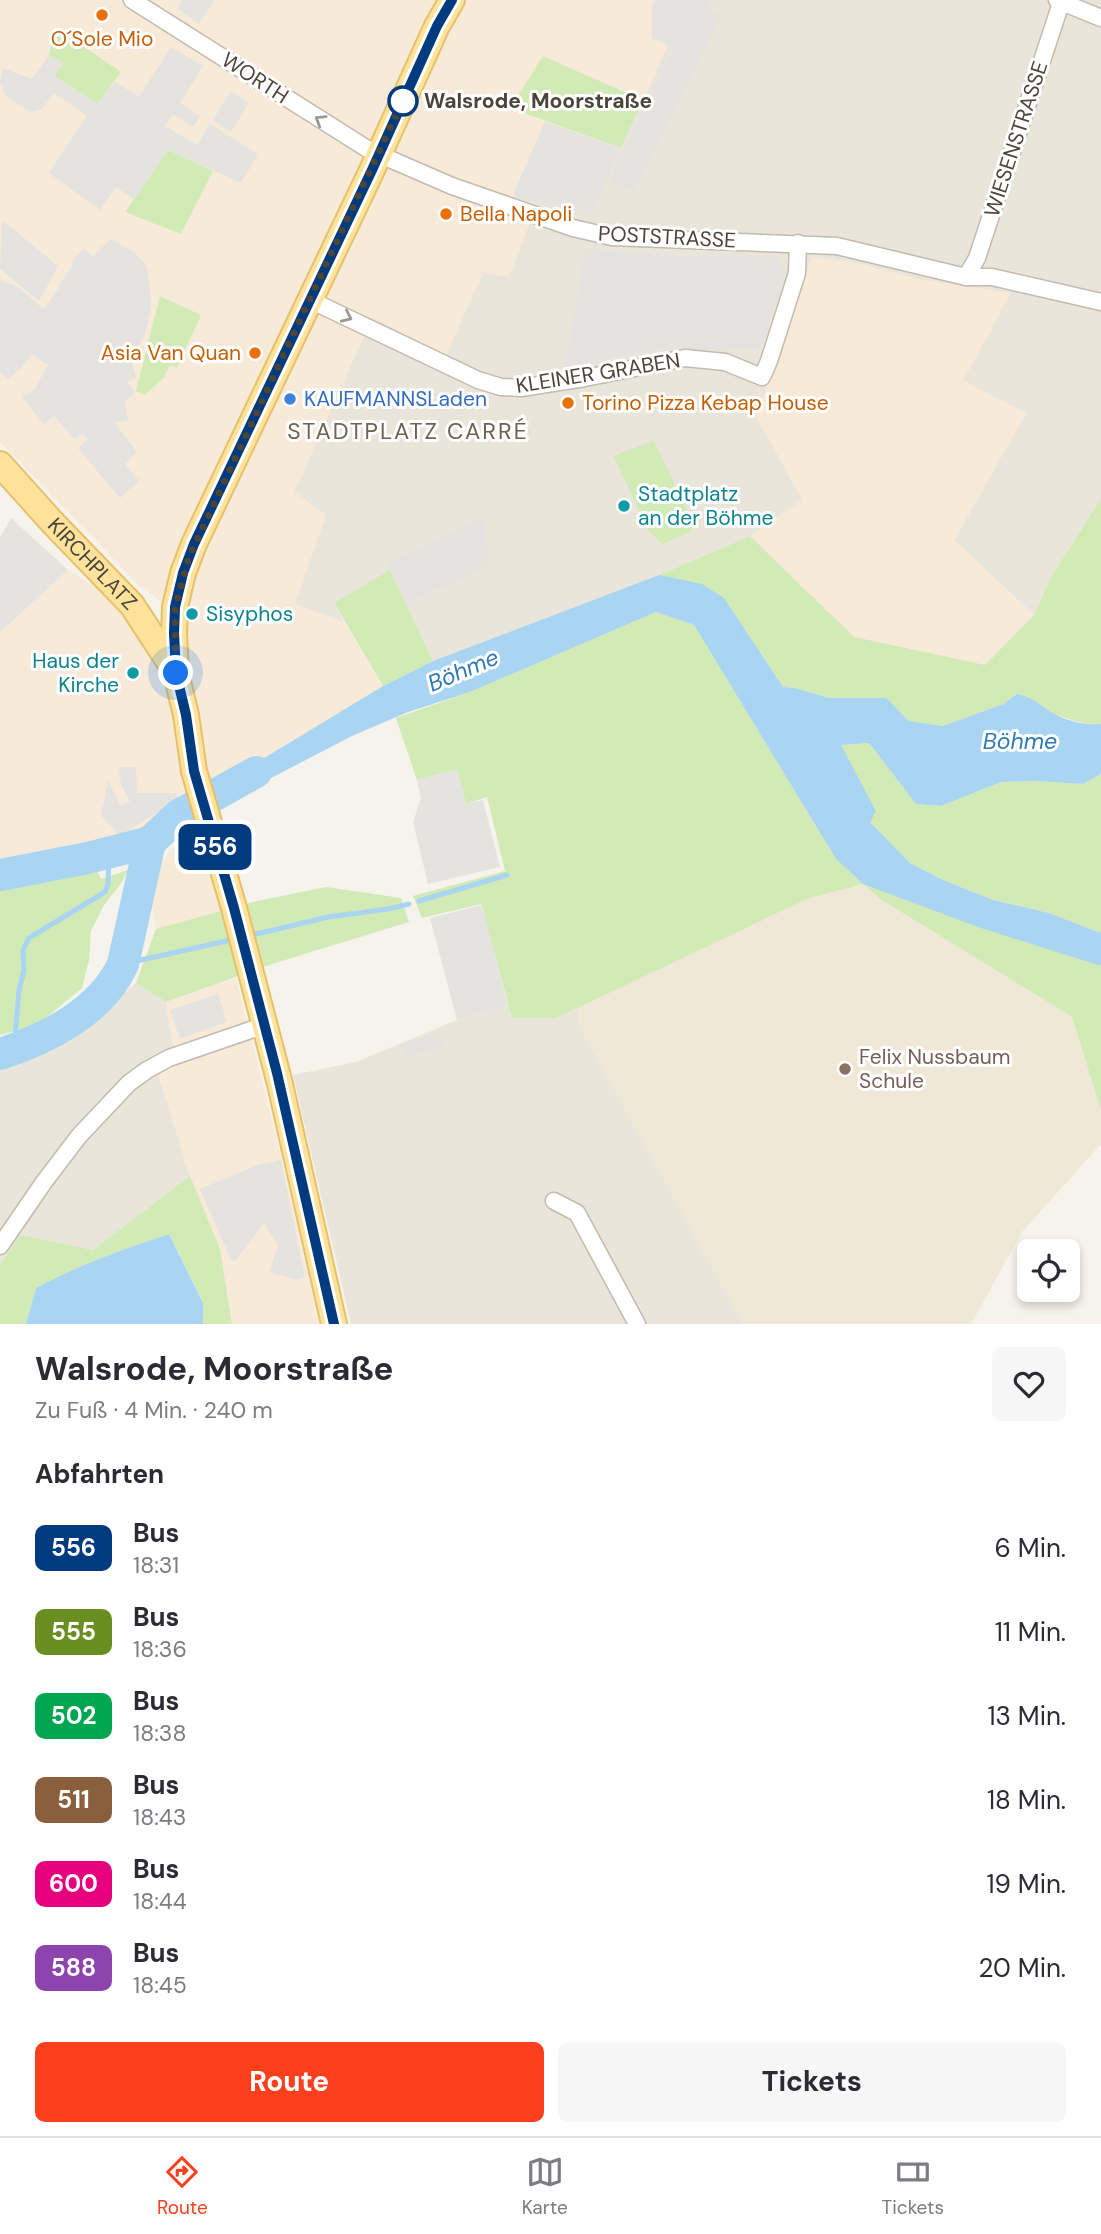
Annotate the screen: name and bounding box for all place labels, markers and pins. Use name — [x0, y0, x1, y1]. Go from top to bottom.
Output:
marker: O´Sole Mio — [94, 7, 110, 23]
place label: O´Sole Mio — [51, 25, 153, 53]
marker: Walsrode, Moorstraße — [388, 86, 418, 116]
place label: Walsrode, Moorstraße — [424, 87, 652, 115]
place label: Bella Napoli — [460, 200, 572, 228]
marker: Bella Napoli — [438, 206, 454, 222]
place label: Asia Van Quan — [101, 339, 241, 367]
marker: Asia Van Quan — [247, 345, 263, 361]
place label: KAUFMANNSLaden — [304, 385, 487, 413]
place label: Torino Pizza Kebap House — [582, 389, 829, 417]
marker: KAUFMANNSLaden — [282, 391, 298, 407]
marker: Torino Pizza Kebap House — [560, 395, 576, 411]
place label: Stadtplatz an der Böhme — [638, 480, 773, 532]
marker: Stadtplatz an der Böhme — [616, 498, 632, 514]
place label: Sisyphos — [206, 600, 293, 628]
marker: Sisyphos — [184, 606, 200, 622]
place label: Haus der Kirche — [32, 647, 119, 699]
marker: Haus der Kirche — [125, 665, 141, 681]
place label: Felix Nussbaum Schule — [859, 1043, 1010, 1095]
marker: Felix Nussbaum Schule — [837, 1061, 853, 1077]

